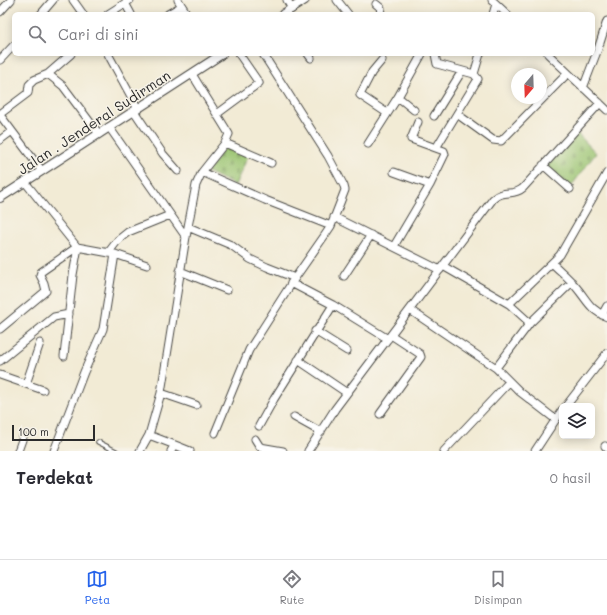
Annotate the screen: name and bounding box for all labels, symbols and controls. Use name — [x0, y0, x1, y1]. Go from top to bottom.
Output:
search box — [12, 12, 595, 56]
icon: search — [26, 23, 48, 45]
text: Cari di sini — [58, 24, 139, 44]
street label: Jalan . Jenderal Sudirman — [14, 65, 174, 179]
north arrow — [511, 68, 547, 104]
map controls — [559, 403, 595, 439]
button: layers — [559, 403, 595, 439]
scale bar — [12, 423, 95, 442]
text: 100 m — [18, 424, 49, 439]
text: Terdekat — [16, 466, 93, 488]
text: 0 hasil — [550, 469, 591, 486]
tab: Peta — [85, 568, 110, 607]
tab: Rute — [280, 568, 304, 607]
tab: Disimpan — [474, 568, 522, 607]

